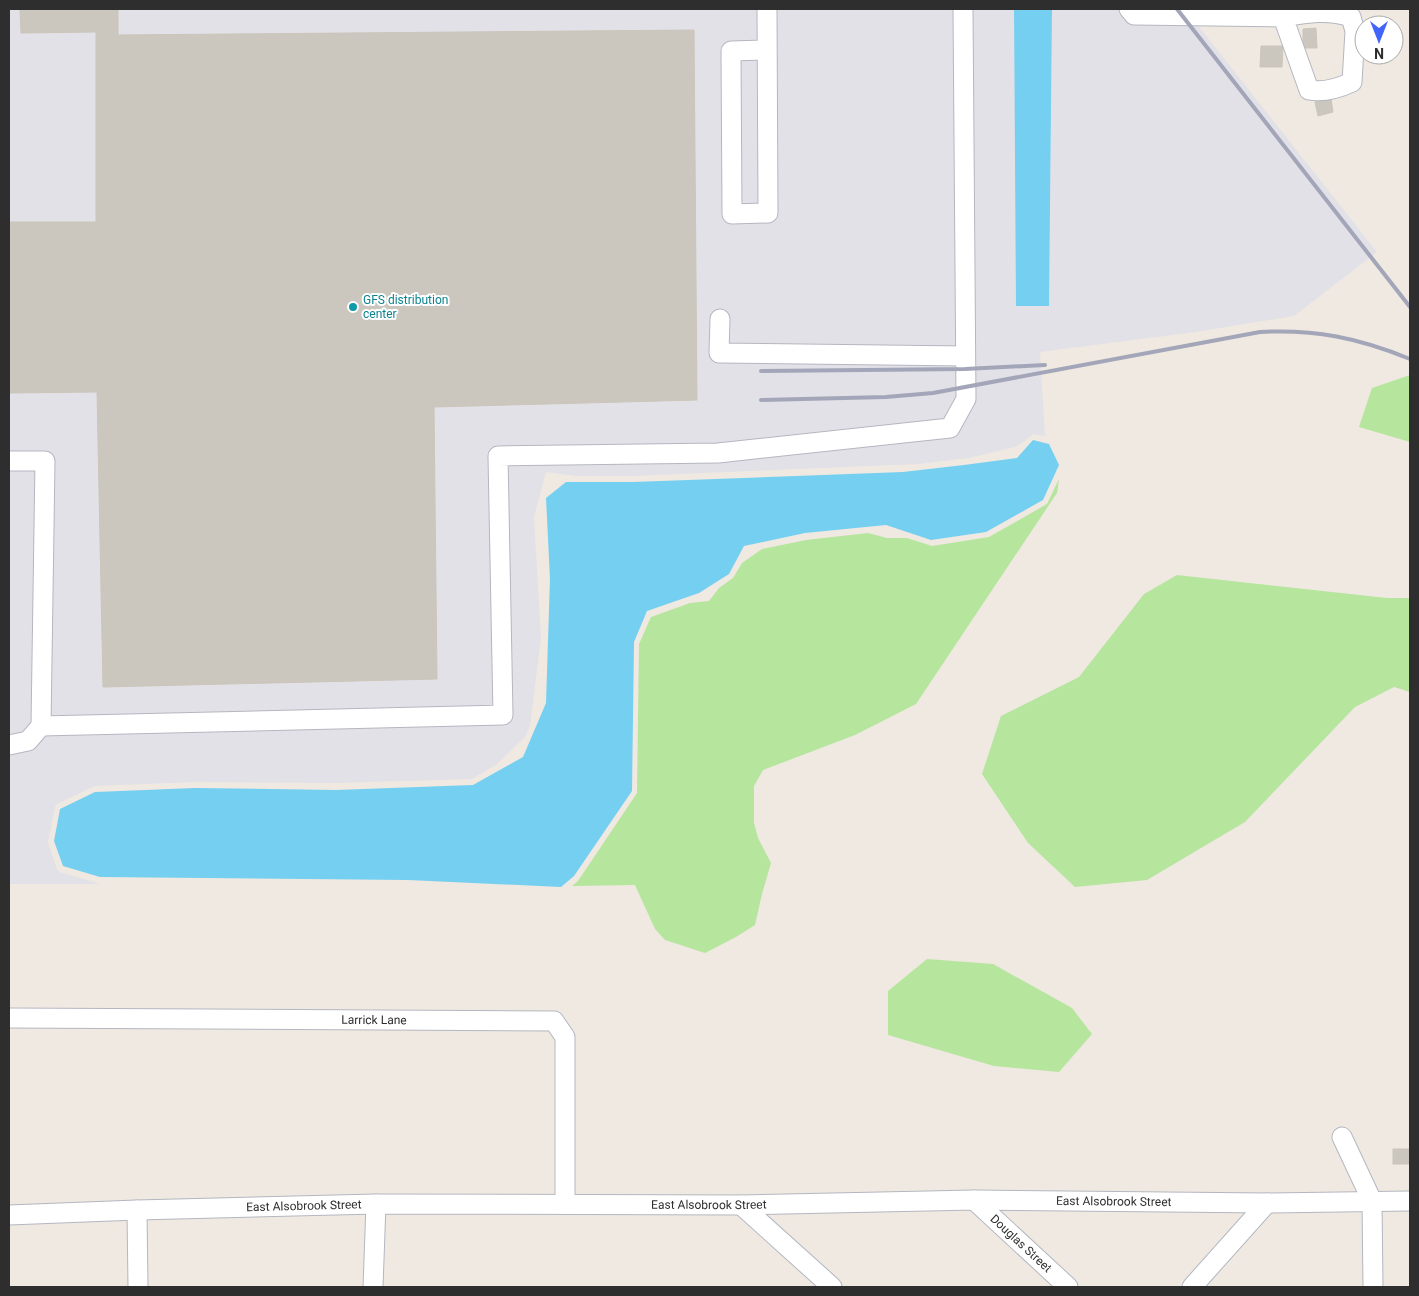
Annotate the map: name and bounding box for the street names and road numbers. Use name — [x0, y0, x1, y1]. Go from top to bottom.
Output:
street label: Larrick Lane — [341, 1013, 407, 1027]
street label: East Alsobrook Street — [1056, 1194, 1172, 1209]
street label: East Alsobrook Street — [246, 1197, 362, 1214]
street label: East Alsobrook Street — [651, 1197, 767, 1212]
street label: Douglas Street — [987, 1212, 1055, 1275]

